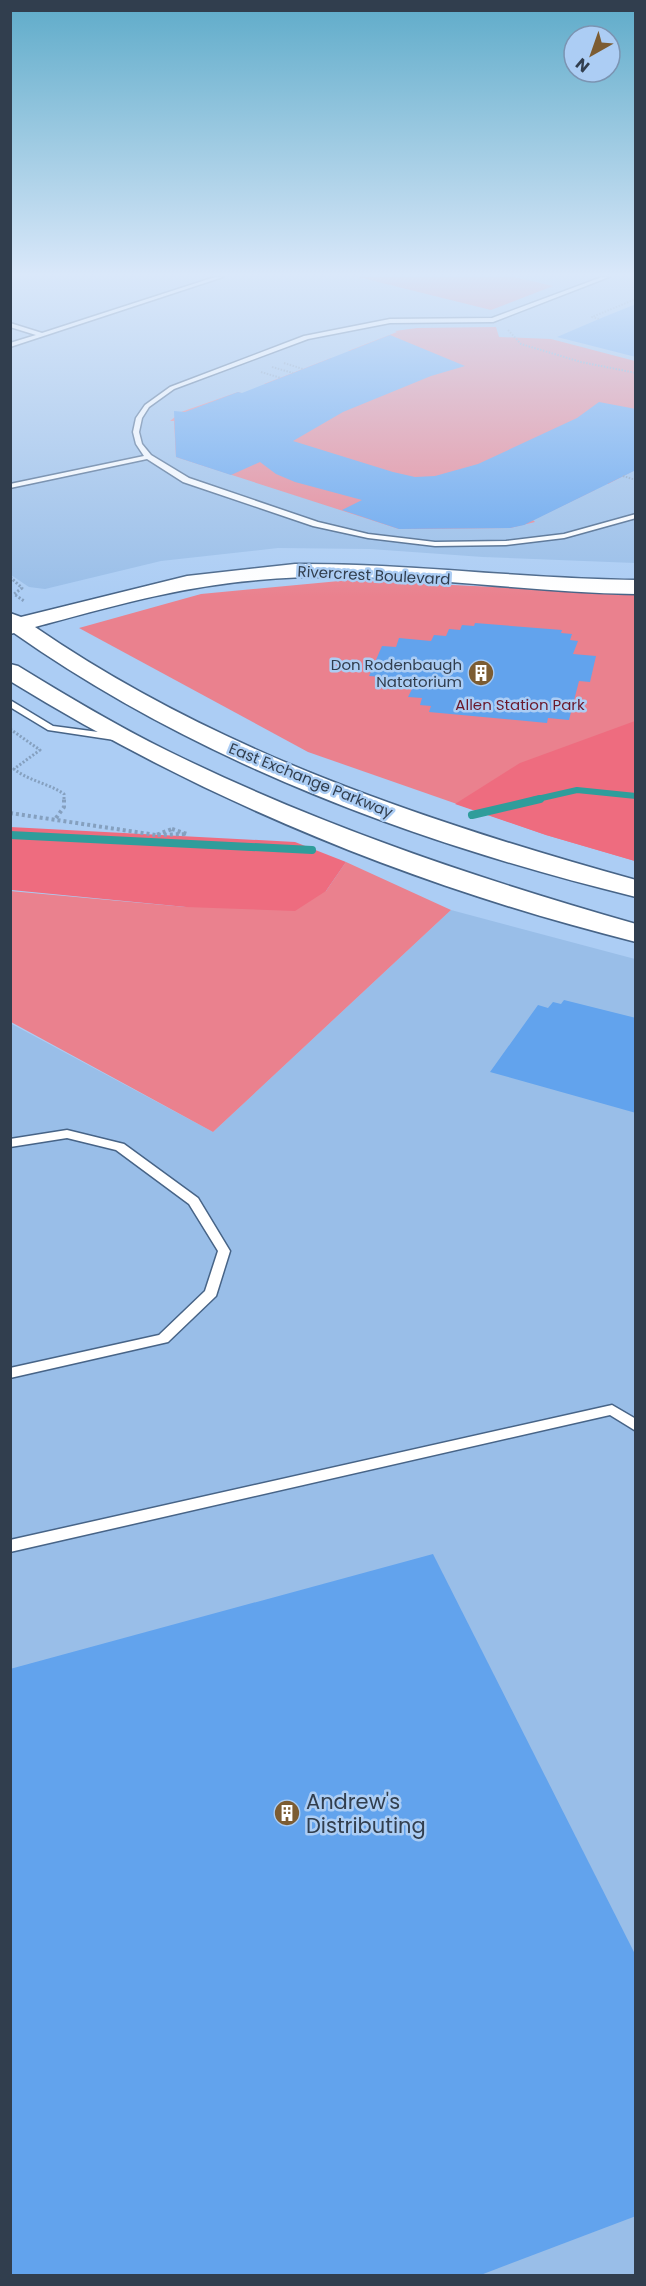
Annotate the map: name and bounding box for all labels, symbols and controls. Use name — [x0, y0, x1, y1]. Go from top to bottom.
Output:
north arrow — [562, 24, 622, 84]
text: N — [571, 52, 595, 78]
street label: Rivercrest Boulevard — [297, 561, 451, 589]
place label: Don Rodenbaugh Natatorium — [331, 654, 462, 692]
building icon: Don Rodenbaugh Natatorium — [466, 658, 496, 688]
park label: Allen Station Park — [455, 694, 585, 715]
street label: East Exchange Parkway — [226, 737, 397, 823]
place label: Andrew's Distributing — [306, 1787, 426, 1840]
building icon: Andrew's Distributing — [272, 1798, 302, 1828]

